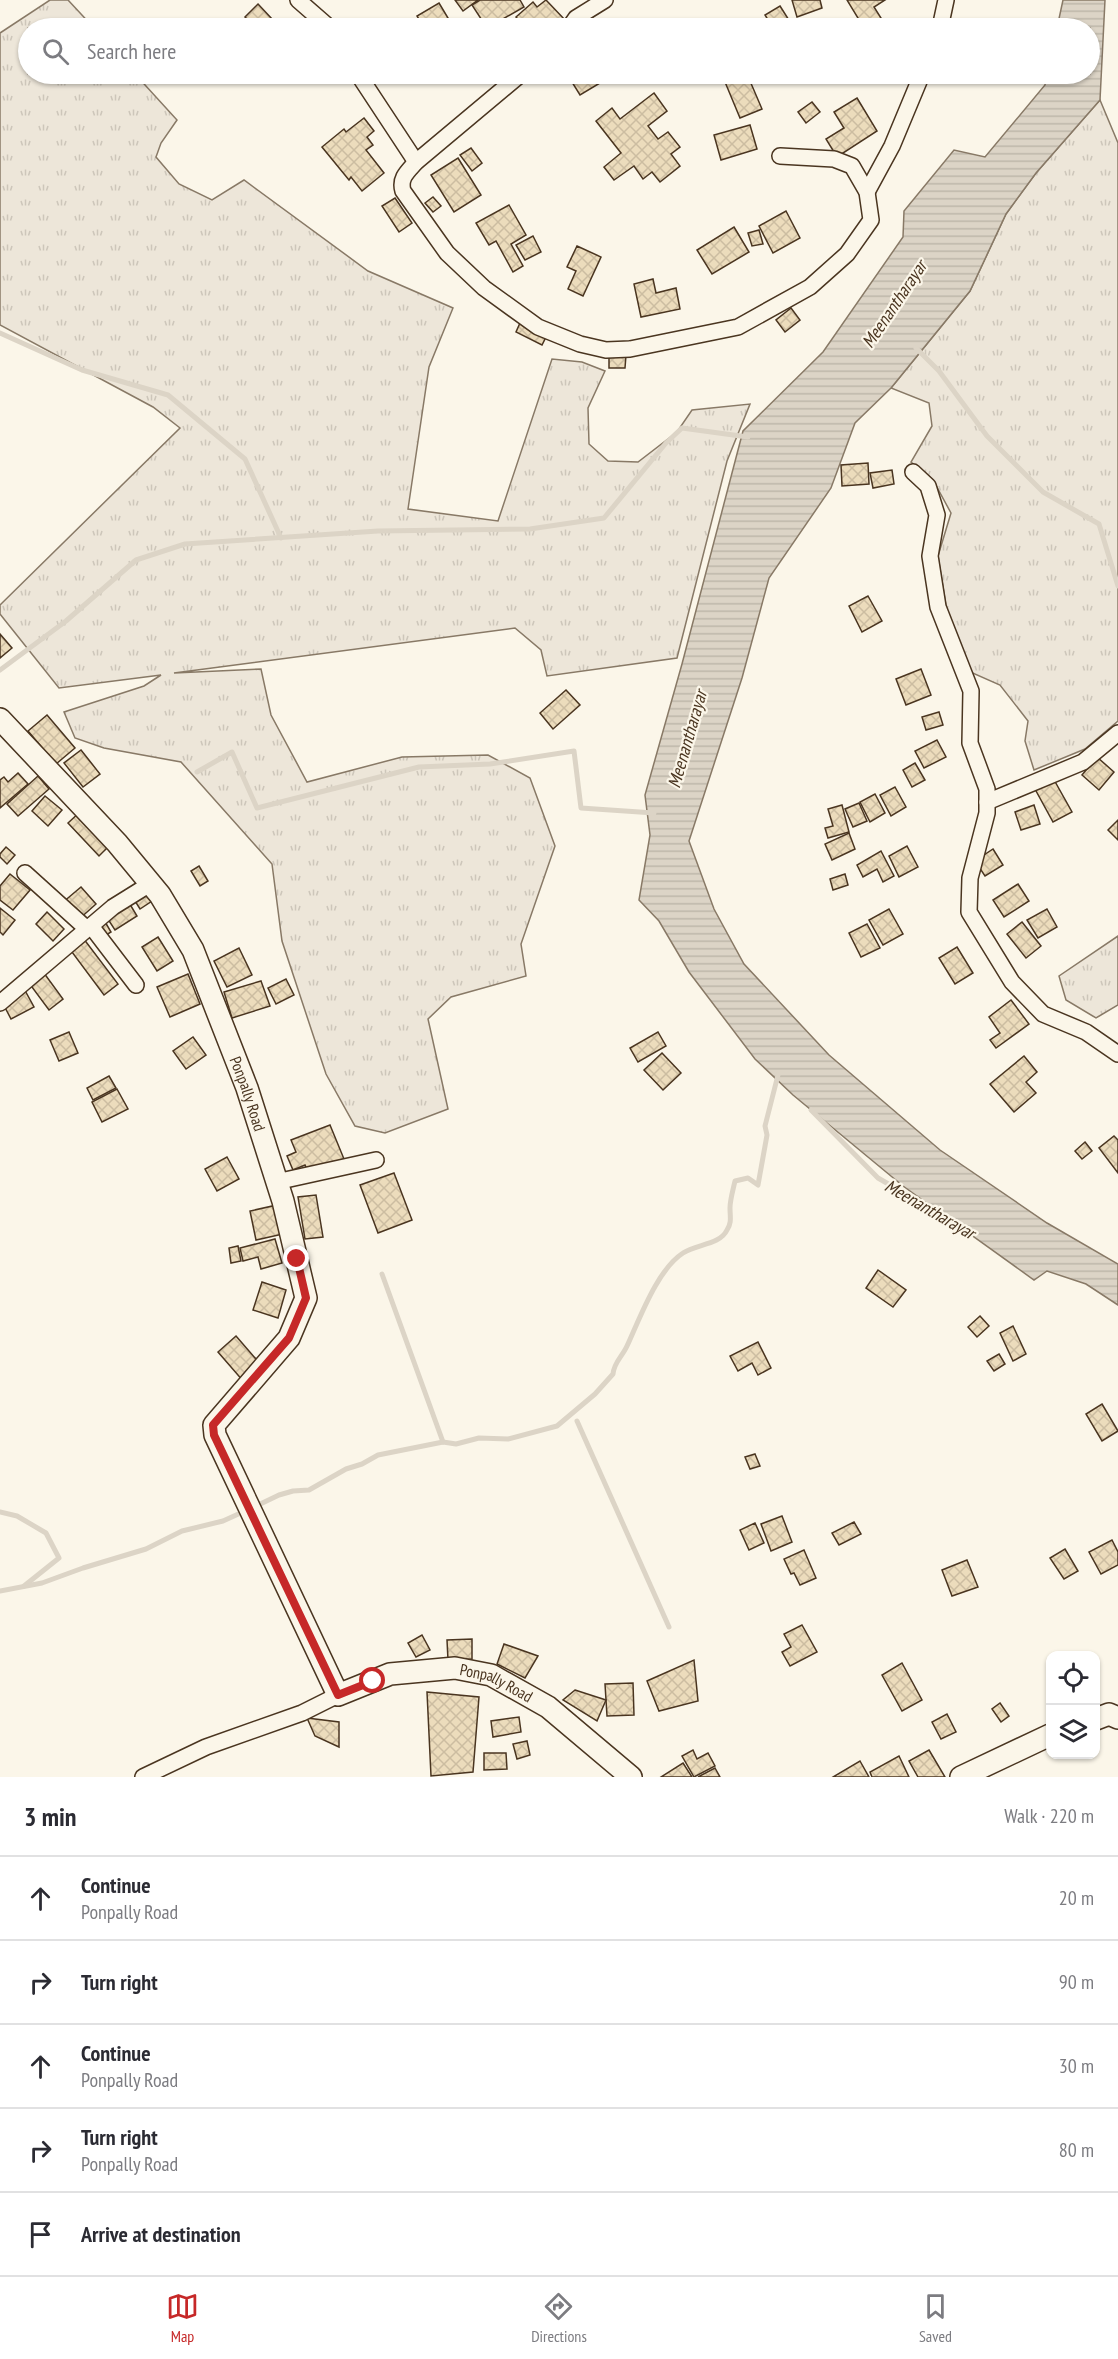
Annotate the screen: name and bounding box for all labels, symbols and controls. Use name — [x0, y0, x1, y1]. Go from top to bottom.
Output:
search box — [18, 18, 1100, 84]
icon: search — [39, 35, 72, 68]
text: Search here — [87, 37, 176, 65]
water label: Meenantharayar — [856, 253, 933, 352]
water label: Meenantharayar — [662, 685, 713, 790]
street label: Ponpally Road — [226, 1053, 270, 1134]
water label: Meenantharayar — [881, 1174, 982, 1246]
route end — [283, 1245, 309, 1271]
map controls — [1046, 1651, 1100, 1759]
button: locate — [1046, 1651, 1100, 1705]
street label: Ponpally Road — [458, 1659, 536, 1706]
route start — [359, 1667, 385, 1693]
button: layers — [1046, 1705, 1100, 1759]
text: 3 min — [24, 1800, 77, 1833]
text: Walk · 220 m — [1004, 1803, 1094, 1829]
text: Continue — [81, 1871, 151, 1899]
icon: ahead — [24, 1882, 57, 1915]
text: 20 m — [1059, 1885, 1094, 1911]
text: Ponpally Road — [81, 1899, 178, 1925]
icon: right — [24, 1966, 57, 1999]
text: Turn right — [81, 1968, 158, 1996]
text: 90 m — [1059, 1969, 1094, 1995]
text: Continue — [81, 2039, 151, 2067]
icon: ahead — [24, 2050, 57, 2083]
text: 30 m — [1059, 2053, 1094, 2079]
text: Ponpally Road — [81, 2067, 178, 2093]
text: Turn right — [81, 2123, 158, 2151]
icon: right — [24, 2134, 57, 2167]
text: 80 m — [1059, 2137, 1094, 2163]
text: Ponpally Road — [81, 2151, 178, 2177]
icon: arrive — [24, 2218, 57, 2251]
text: Arrive at destination — [81, 2220, 241, 2248]
tab: Map — [166, 2290, 199, 2346]
tab: Directions — [531, 2290, 587, 2346]
tab: Saved — [919, 2290, 952, 2346]

